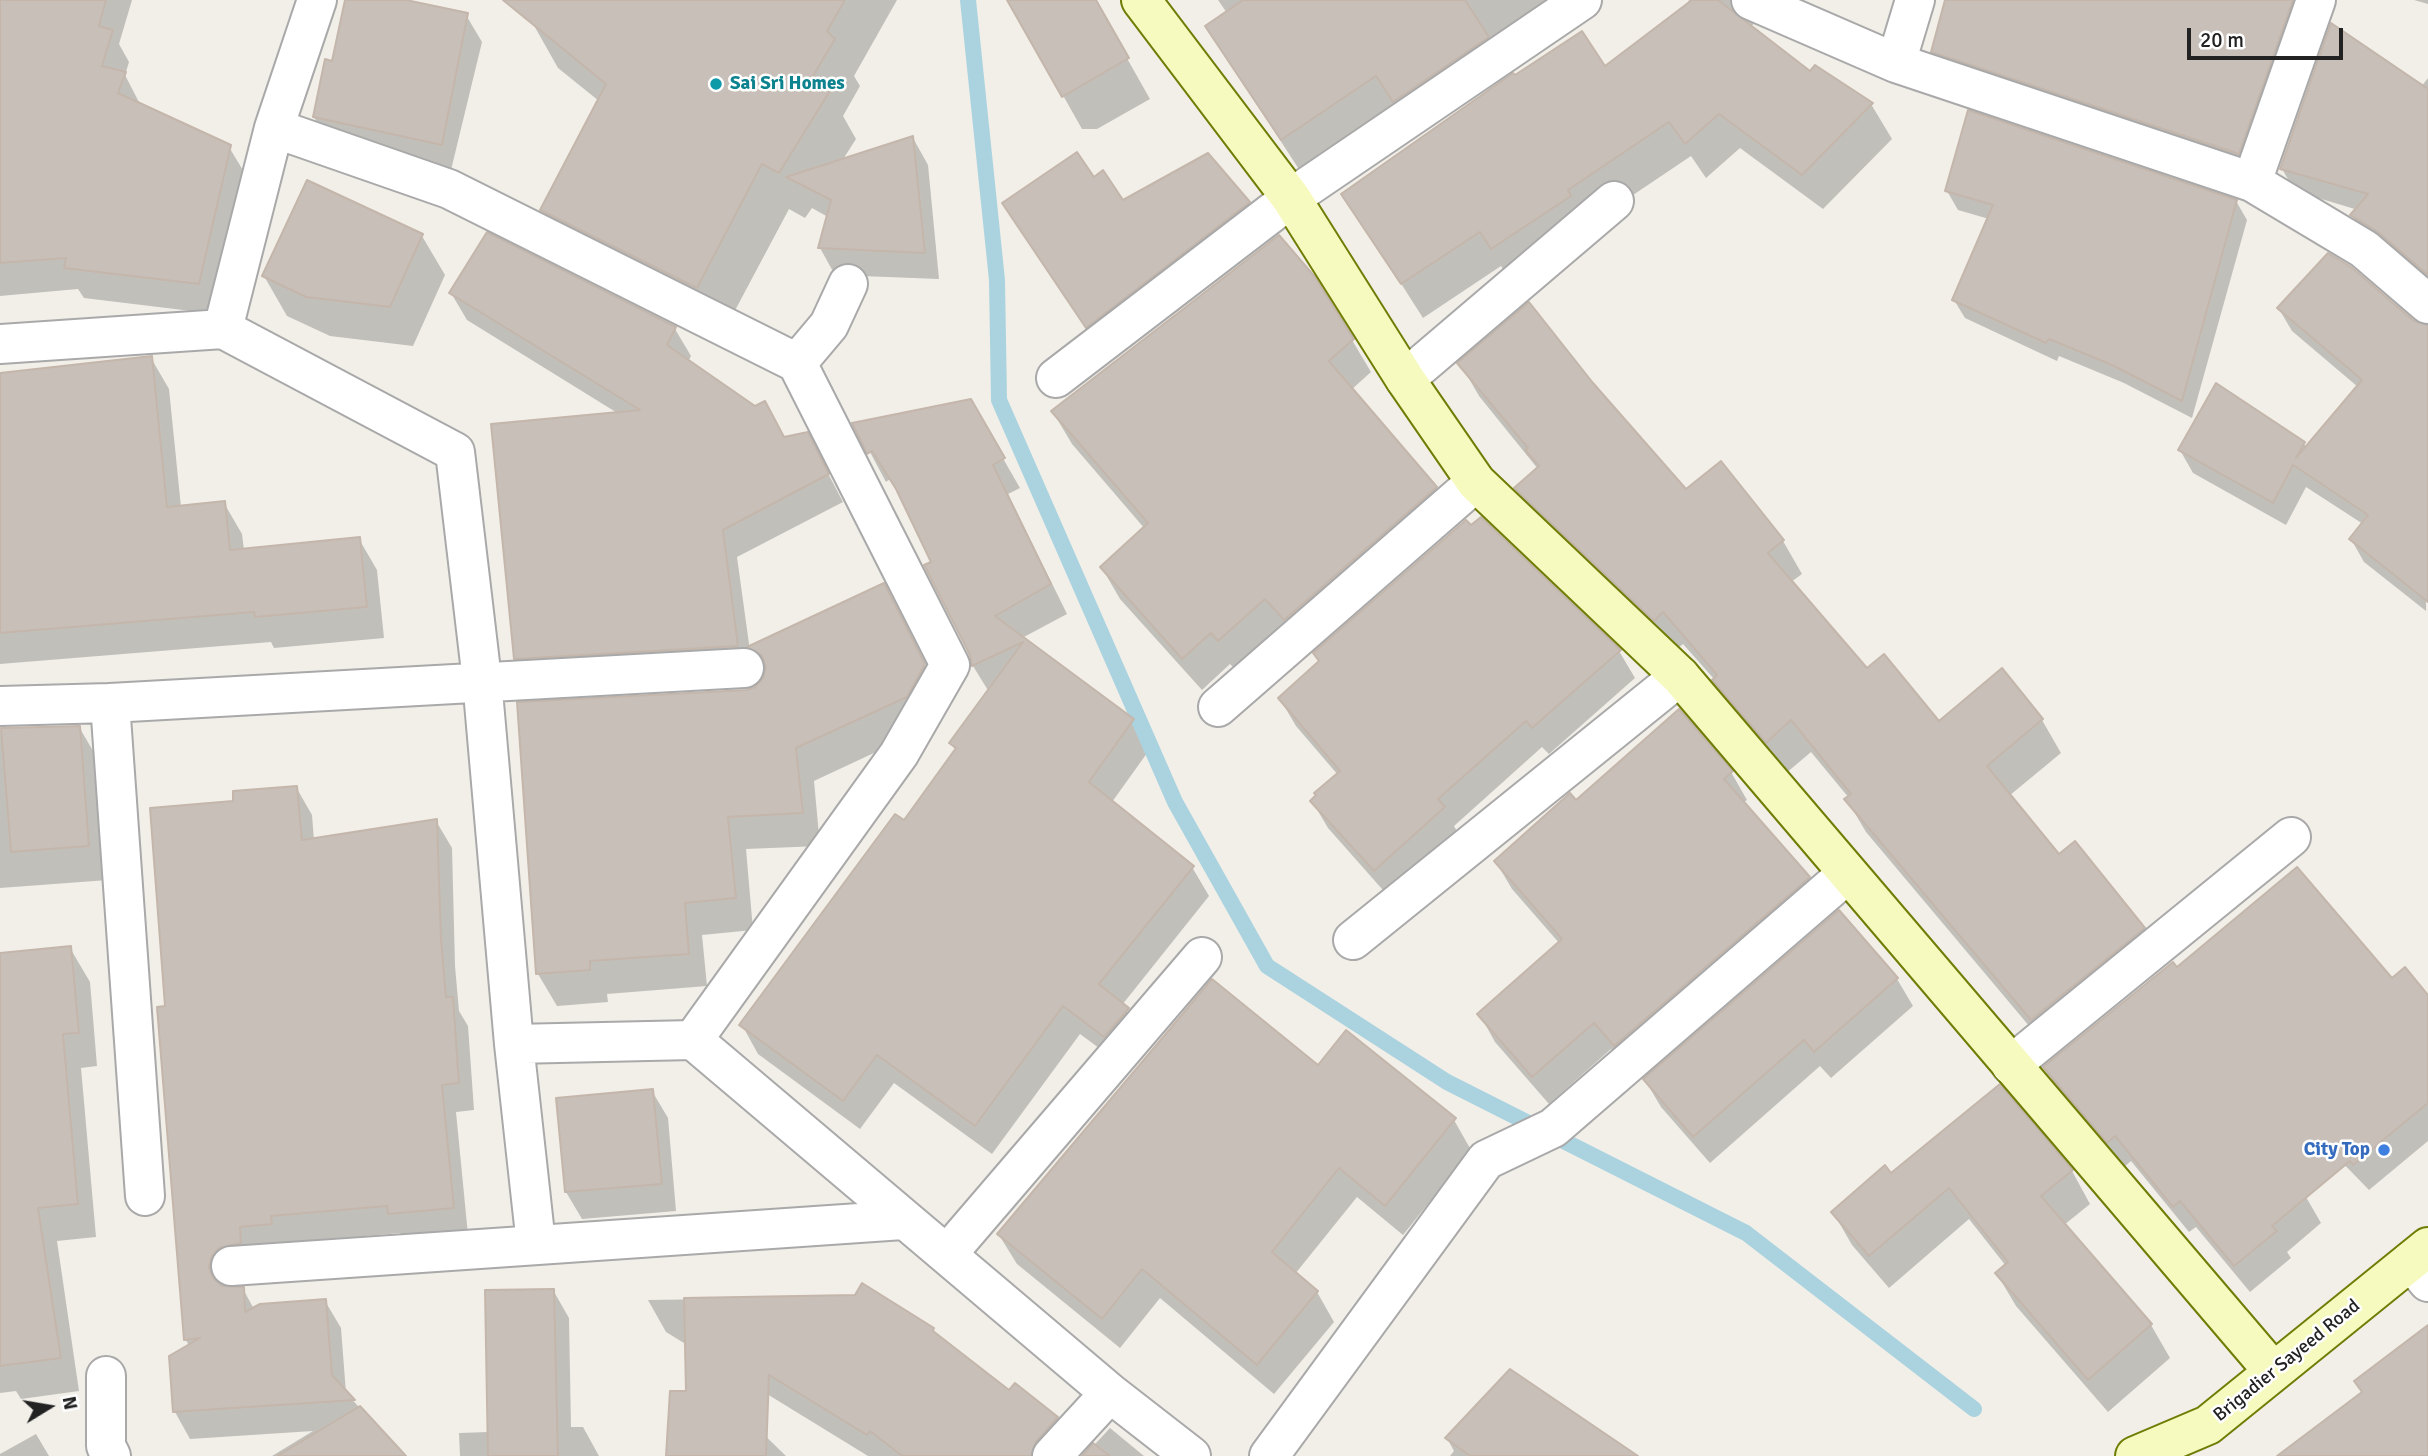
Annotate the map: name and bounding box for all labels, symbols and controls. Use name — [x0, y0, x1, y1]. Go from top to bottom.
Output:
scale bar — [2190, 14, 2346, 58]
text: 20 m — [2200, 27, 2244, 53]
place label: Sai Sri Homes — [730, 73, 845, 95]
marker: Sai Sri Homes — [708, 76, 724, 92]
place label: City Top — [2304, 1139, 2370, 1161]
marker: City Top — [2376, 1142, 2392, 1158]
street label: Brigadier Sayeed Road — [2209, 1295, 2365, 1427]
north arrow — [14, 1372, 84, 1442]
text: N — [57, 1394, 83, 1412]

